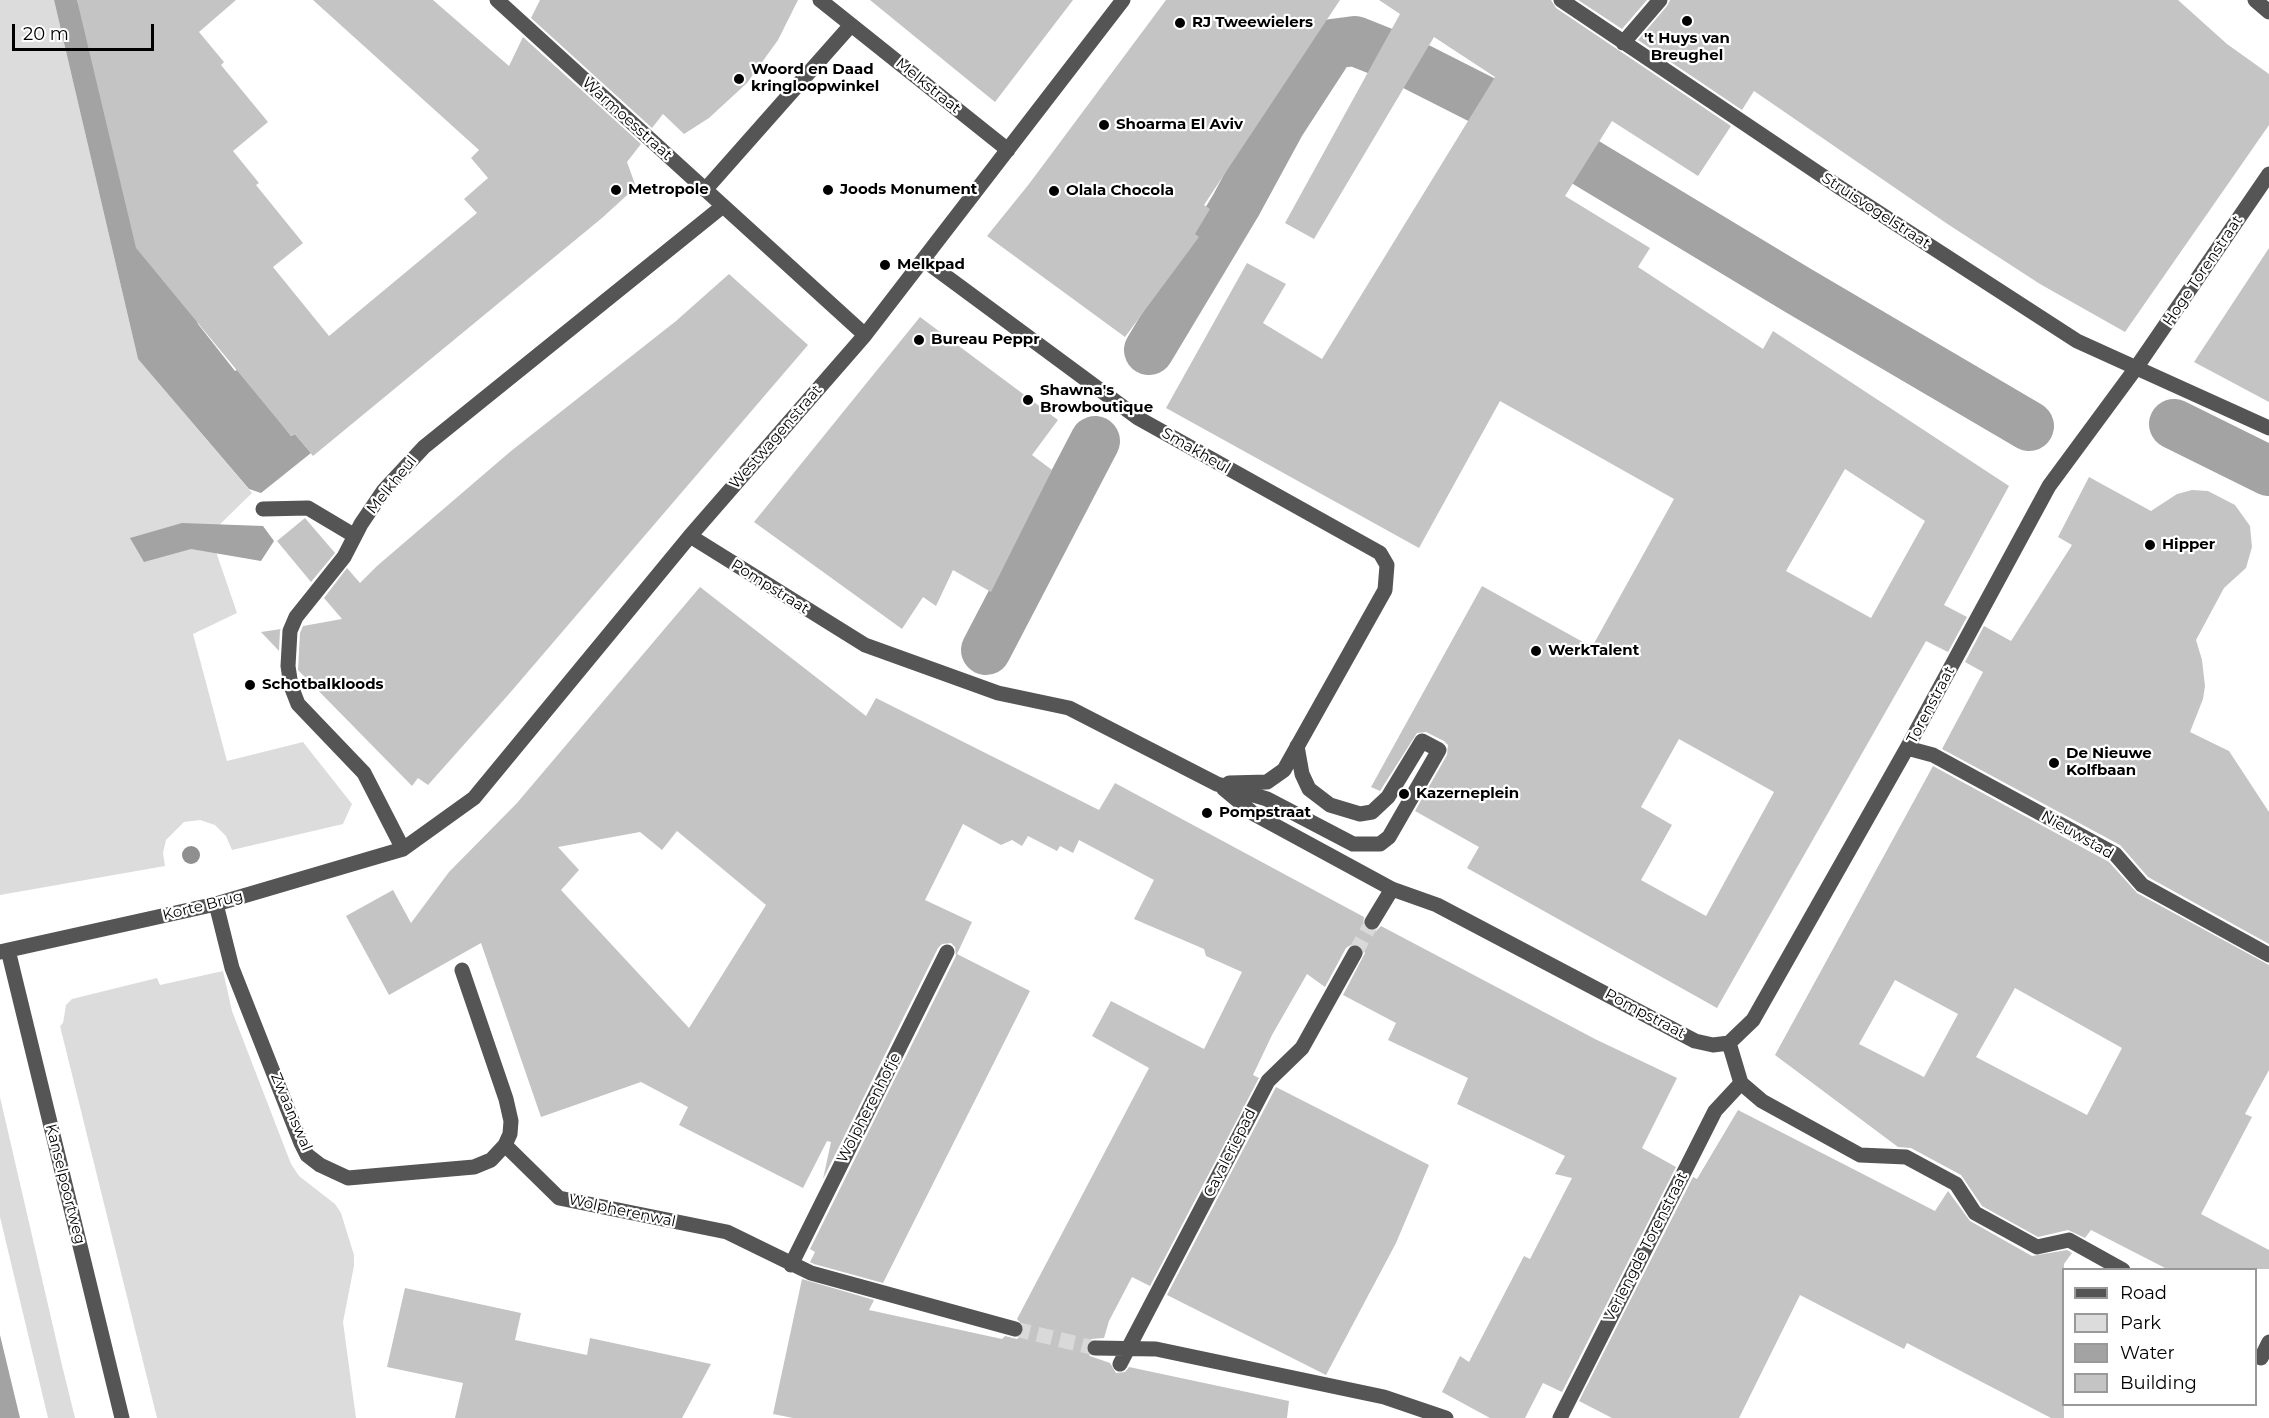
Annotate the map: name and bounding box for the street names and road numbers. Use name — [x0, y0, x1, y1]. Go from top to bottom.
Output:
street label: Melkstraat — [892, 54, 964, 118]
street label: Warmoesstraat — [578, 74, 676, 164]
street label: Struisvogelstraat — [1818, 169, 1934, 253]
street label: Hoge Torenstraat — [2159, 212, 2247, 330]
street label: Westwagenstraat — [726, 381, 826, 493]
street label: Smakheul — [1158, 424, 1234, 478]
street label: Melkheul — [363, 452, 421, 518]
street label: Pompstraat — [728, 556, 812, 618]
street label: Torenstraat — [1903, 663, 1959, 747]
street label: Nieuwstad — [2038, 807, 2116, 863]
street label: Korte Brug — [161, 887, 245, 925]
street label: Pompstraat — [1602, 985, 1688, 1043]
street label: Wolpherenhofje — [833, 1050, 905, 1166]
street label: Zwaanswal — [266, 1070, 316, 1154]
street label: Cavaleriepad — [1200, 1106, 1260, 1200]
street label: Kanselpoortweg — [41, 1122, 89, 1246]
street label: Verlengde Torenstraat — [1600, 1169, 1692, 1325]
street label: Wolpherenwal — [567, 1191, 677, 1231]

